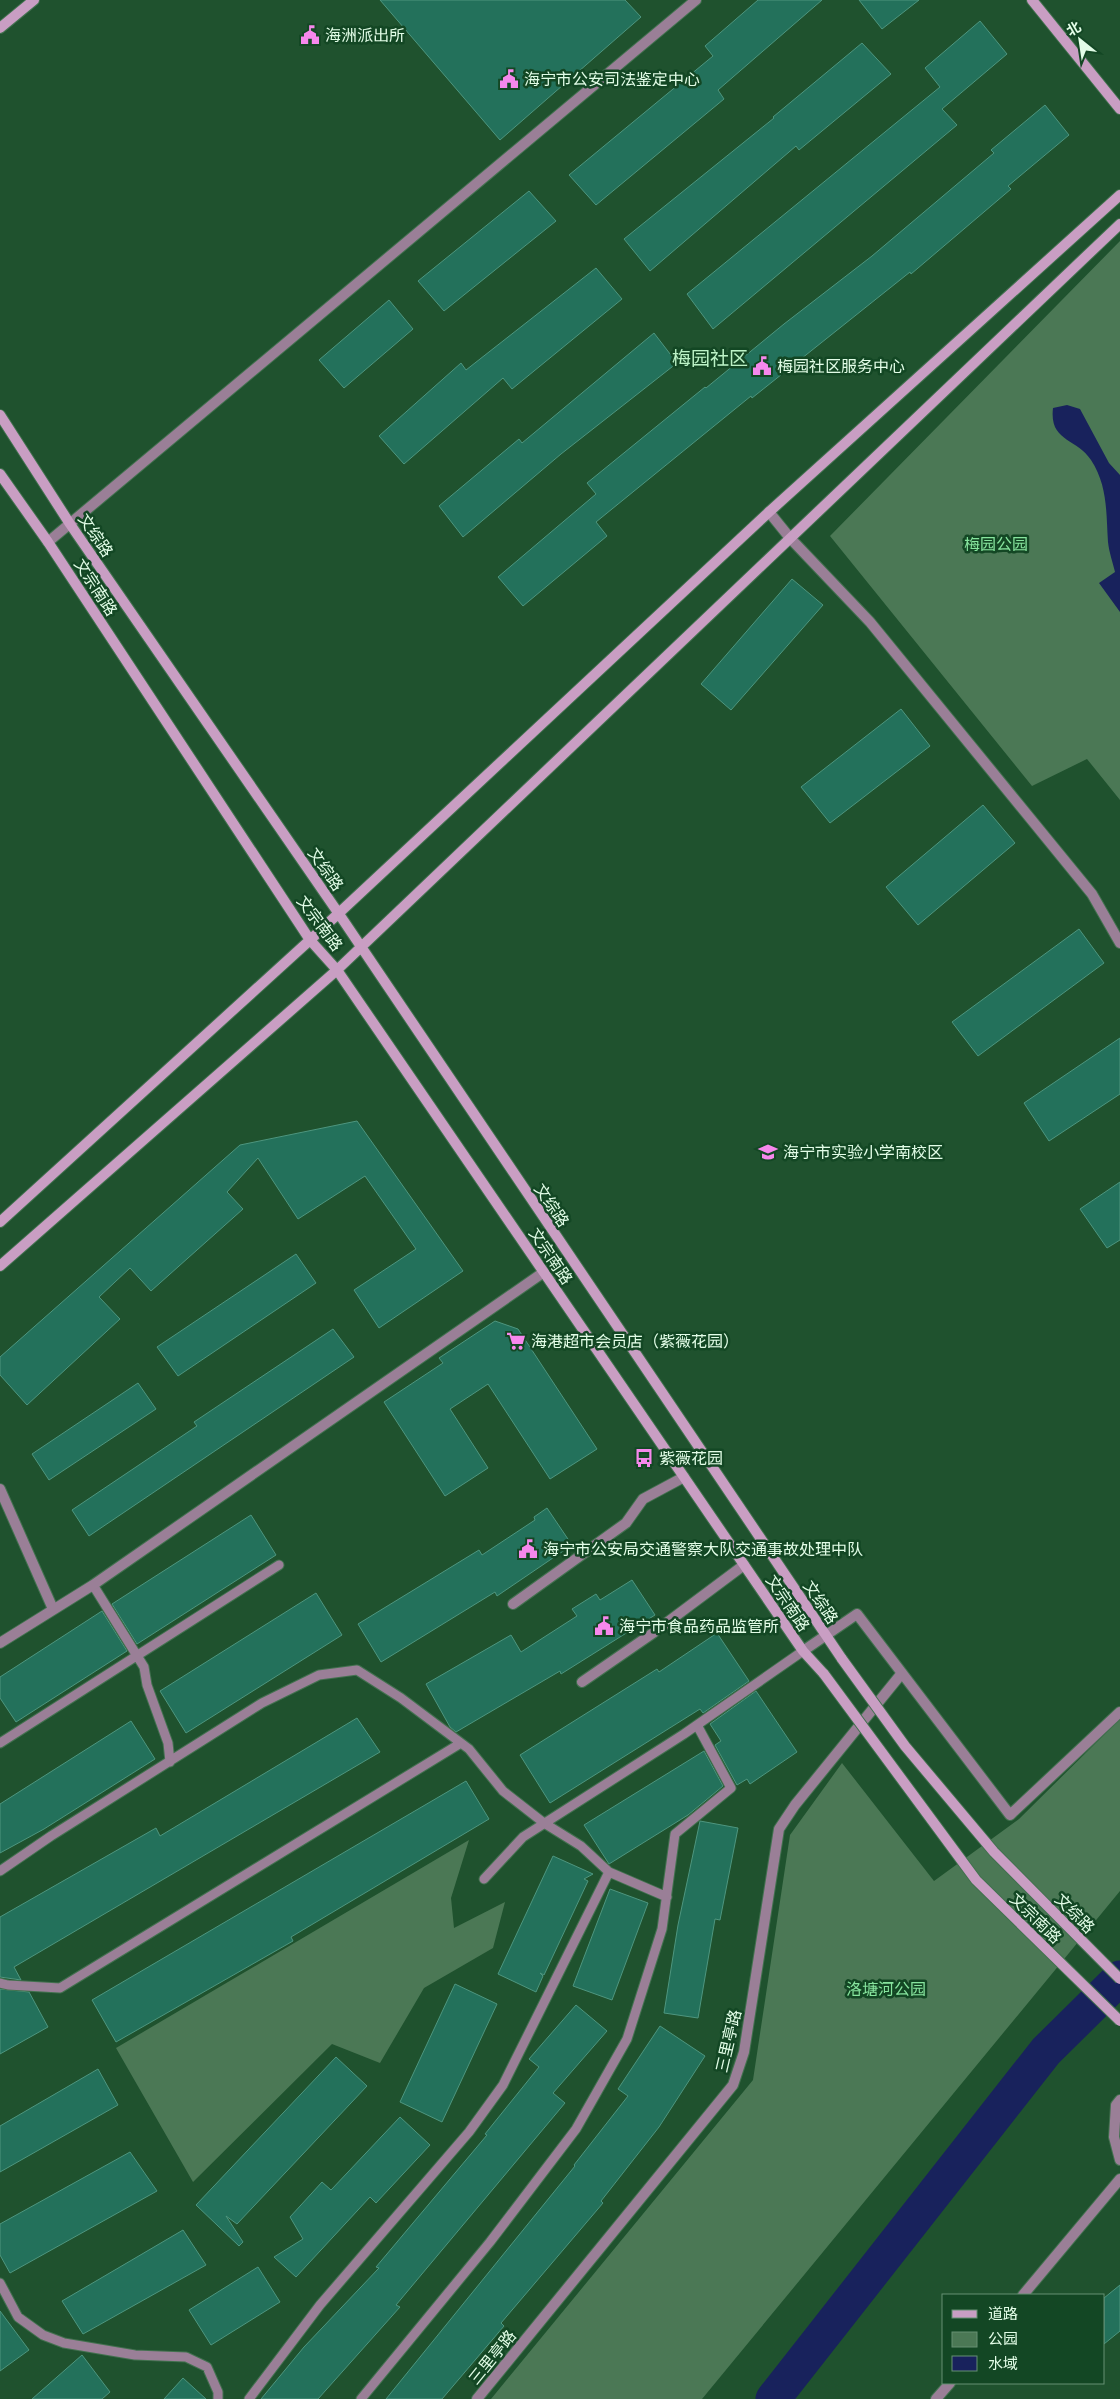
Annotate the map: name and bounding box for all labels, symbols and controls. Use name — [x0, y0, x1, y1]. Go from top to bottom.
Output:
north arrow — [1055, 15, 1105, 65]
text: 北 — [1063, 17, 1084, 40]
public building icon: 海洲派出所 — [299, 24, 321, 46]
place label: 海洲派出所 — [325, 25, 405, 46]
public building icon: 海宁市公安司法鉴定中心 — [498, 68, 520, 90]
place label: 海宁市公安司法鉴定中心 — [524, 69, 700, 90]
district label: 梅园社区 — [672, 346, 748, 371]
public building icon: 梅园社区服务中心 — [751, 355, 773, 377]
place label: 梅园社区服务中心 — [777, 356, 905, 377]
street label: 文综路 — [73, 510, 118, 561]
park label: 梅园公园 — [964, 534, 1028, 555]
street label: 文宗南路 — [69, 555, 122, 620]
street label: 文综路 — [303, 844, 348, 895]
street label: 文宗南路 — [292, 891, 347, 955]
school or university icon: 海宁市实验小学南校区 — [757, 1141, 779, 1163]
place label: 海宁市实验小学南校区 — [783, 1142, 943, 1163]
street label: 文综路 — [529, 1180, 574, 1231]
street label: 文宗南路 — [524, 1224, 577, 1289]
supermarket icon: 海港超市会员店（紫薇花园） — [505, 1330, 527, 1352]
place label: 海港超市会员店（紫薇花园） — [531, 1331, 739, 1352]
bus stop icon: 紫薇花园 — [633, 1447, 655, 1469]
place label: 紫薇花园 — [659, 1448, 723, 1469]
public building icon: 海宁市公安局交通警察大队交通事故处理中队 — [517, 1538, 539, 1560]
place label: 海宁市公安局交通警察大队交通事故处理中队 — [543, 1539, 863, 1560]
street label: 文宗南路 — [761, 1571, 814, 1636]
street label: 文综路 — [798, 1577, 843, 1628]
public building icon: 海宁市食品药品监管所 — [593, 1615, 615, 1637]
place label: 海宁市食品药品监管所 — [619, 1616, 779, 1637]
street label: 文宗南路 — [1005, 1889, 1066, 1948]
street label: 文综路 — [1050, 1889, 1099, 1938]
park label: 洛塘河公园 — [846, 1979, 926, 2000]
street label: 三里亭路 — [711, 2008, 746, 2075]
legend — [942, 2294, 1105, 2384]
text: 道路 — [988, 2304, 1018, 2323]
street label: 三里亭路 — [464, 2326, 521, 2389]
text: 公园 — [988, 2329, 1018, 2348]
text: 水域 — [988, 2354, 1018, 2373]

